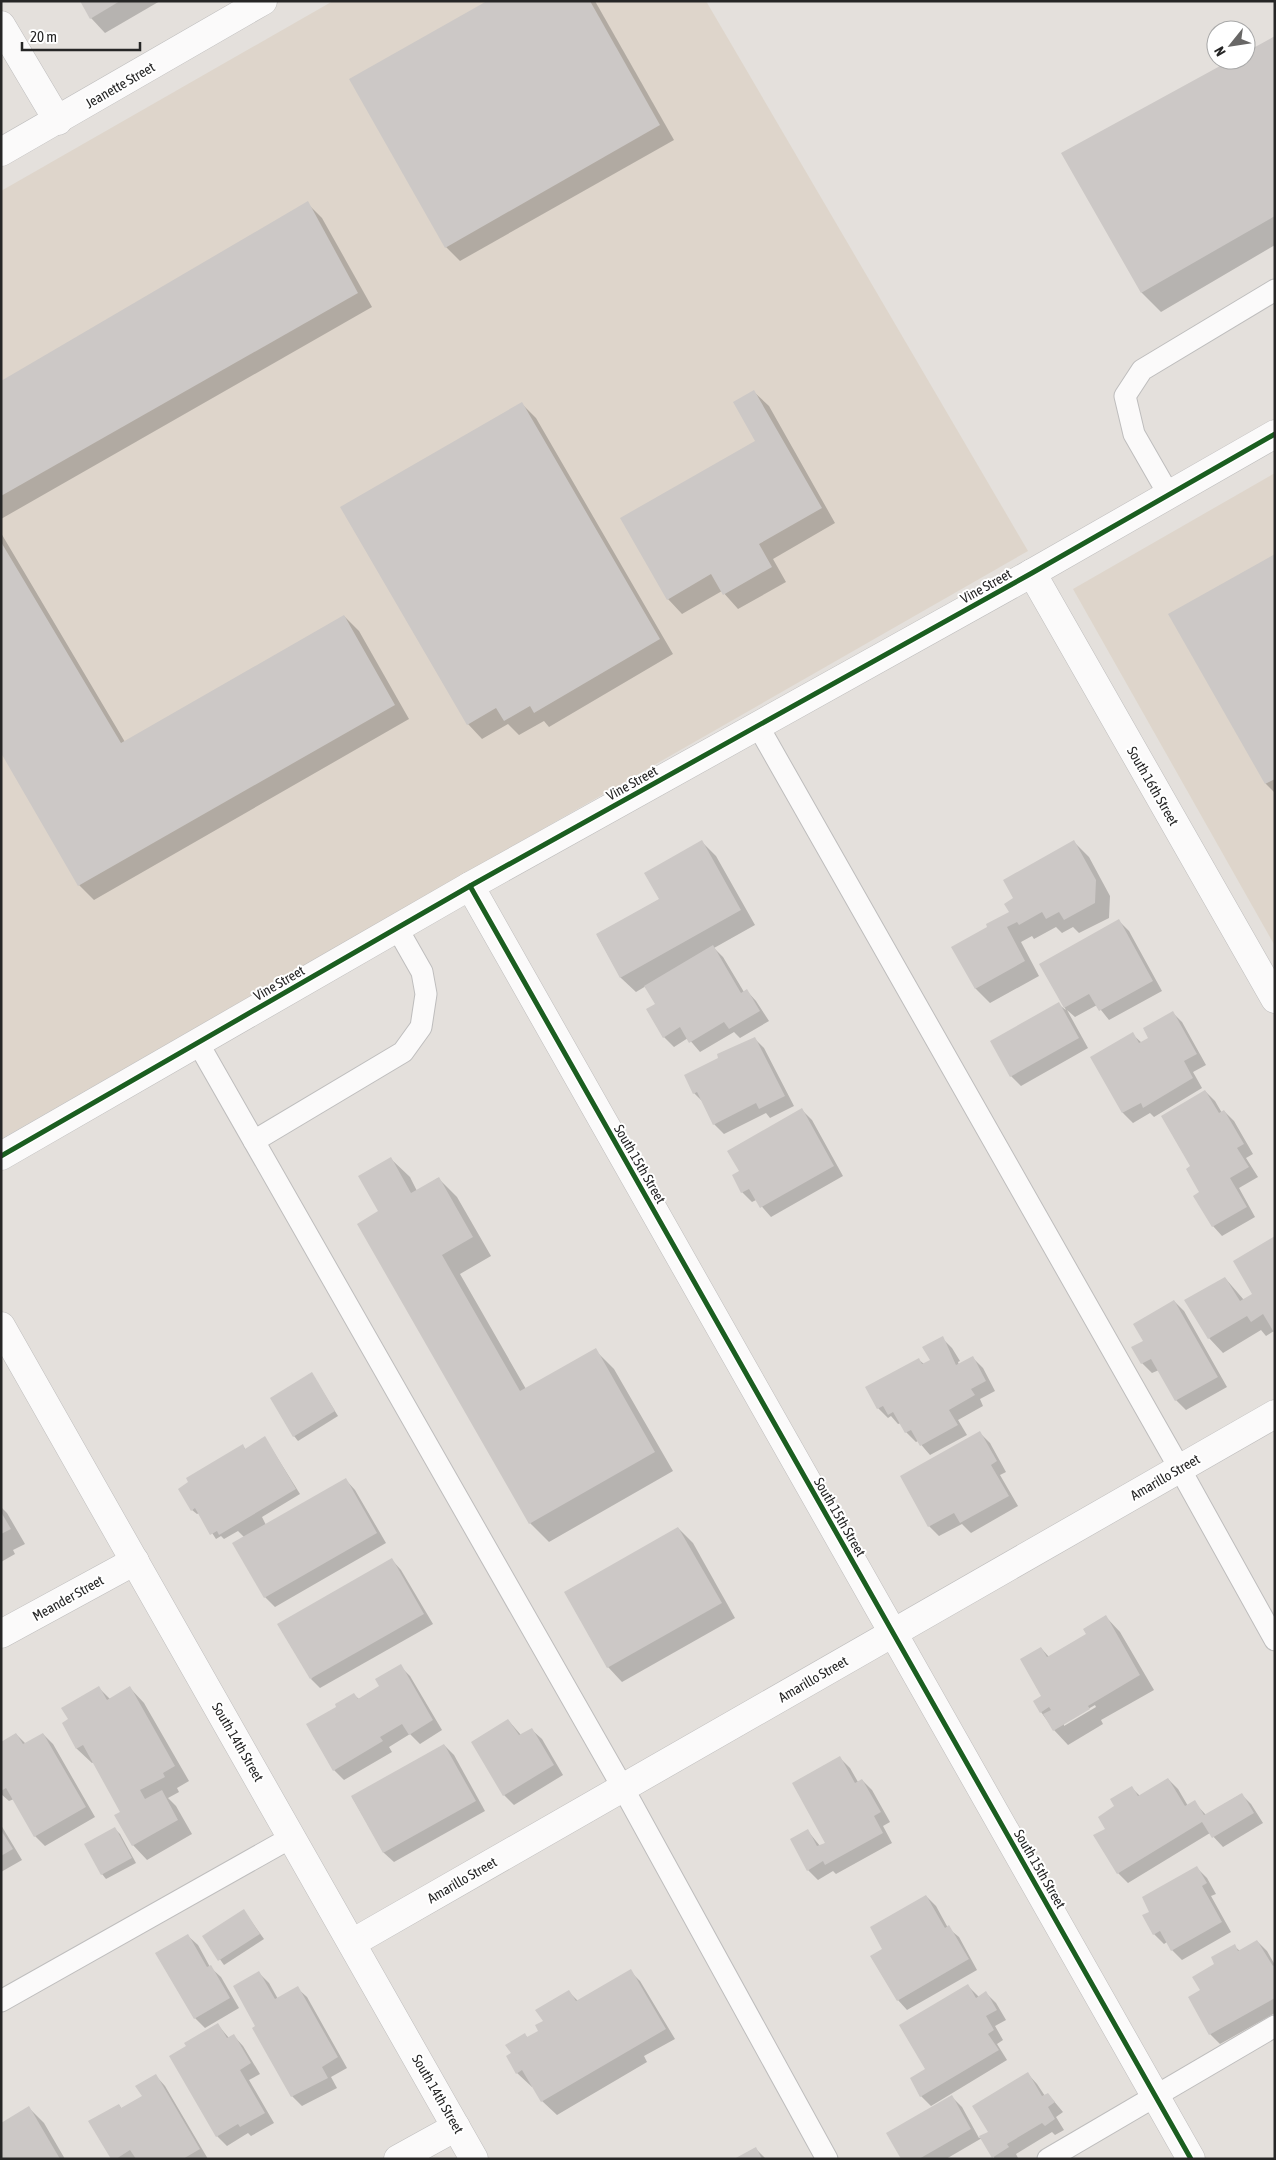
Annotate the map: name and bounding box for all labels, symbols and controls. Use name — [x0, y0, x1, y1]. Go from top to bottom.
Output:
scale bar — [22, 20, 140, 52]
north arrow — [1206, 20, 1256, 70]
text: 20 m — [30, 28, 57, 45]
text: N — [1211, 44, 1229, 59]
street label: Jeanette Street — [82, 59, 158, 111]
street label: Vine Street — [958, 565, 1014, 607]
street label: South 16th Street — [1124, 744, 1182, 828]
street label: Vine Street — [604, 762, 660, 804]
street label: Vine Street — [251, 962, 307, 1004]
street label: South 15th Street — [611, 1122, 669, 1206]
street label: Amarillo Street — [1128, 1451, 1202, 1503]
street label: South 15th Street — [811, 1475, 869, 1559]
street label: Meander Street — [30, 1572, 106, 1624]
street label: Amarillo Street — [776, 1653, 850, 1705]
street label: South 14th Street — [209, 1700, 267, 1784]
street label: South 15th Street — [1011, 1827, 1069, 1911]
street label: Amarillo Street — [425, 1854, 499, 1906]
street label: South 14th Street — [409, 2052, 467, 2136]

